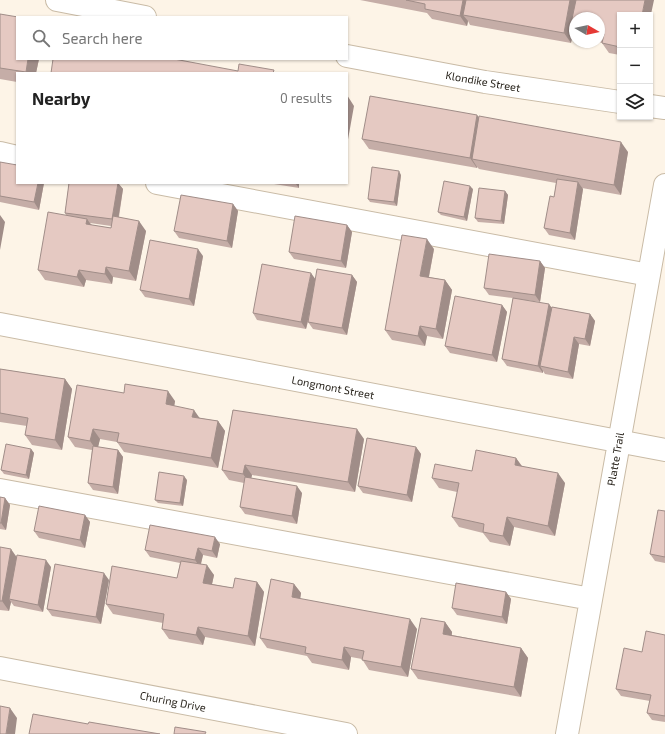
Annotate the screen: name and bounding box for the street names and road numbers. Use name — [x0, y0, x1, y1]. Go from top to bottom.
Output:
street label: Klondike Street — [445, 68, 521, 94]
street label: Longmont Street — [291, 373, 375, 401]
street label: Platte Trail — [604, 431, 626, 487]
street label: Churing Drive — [139, 688, 207, 714]

